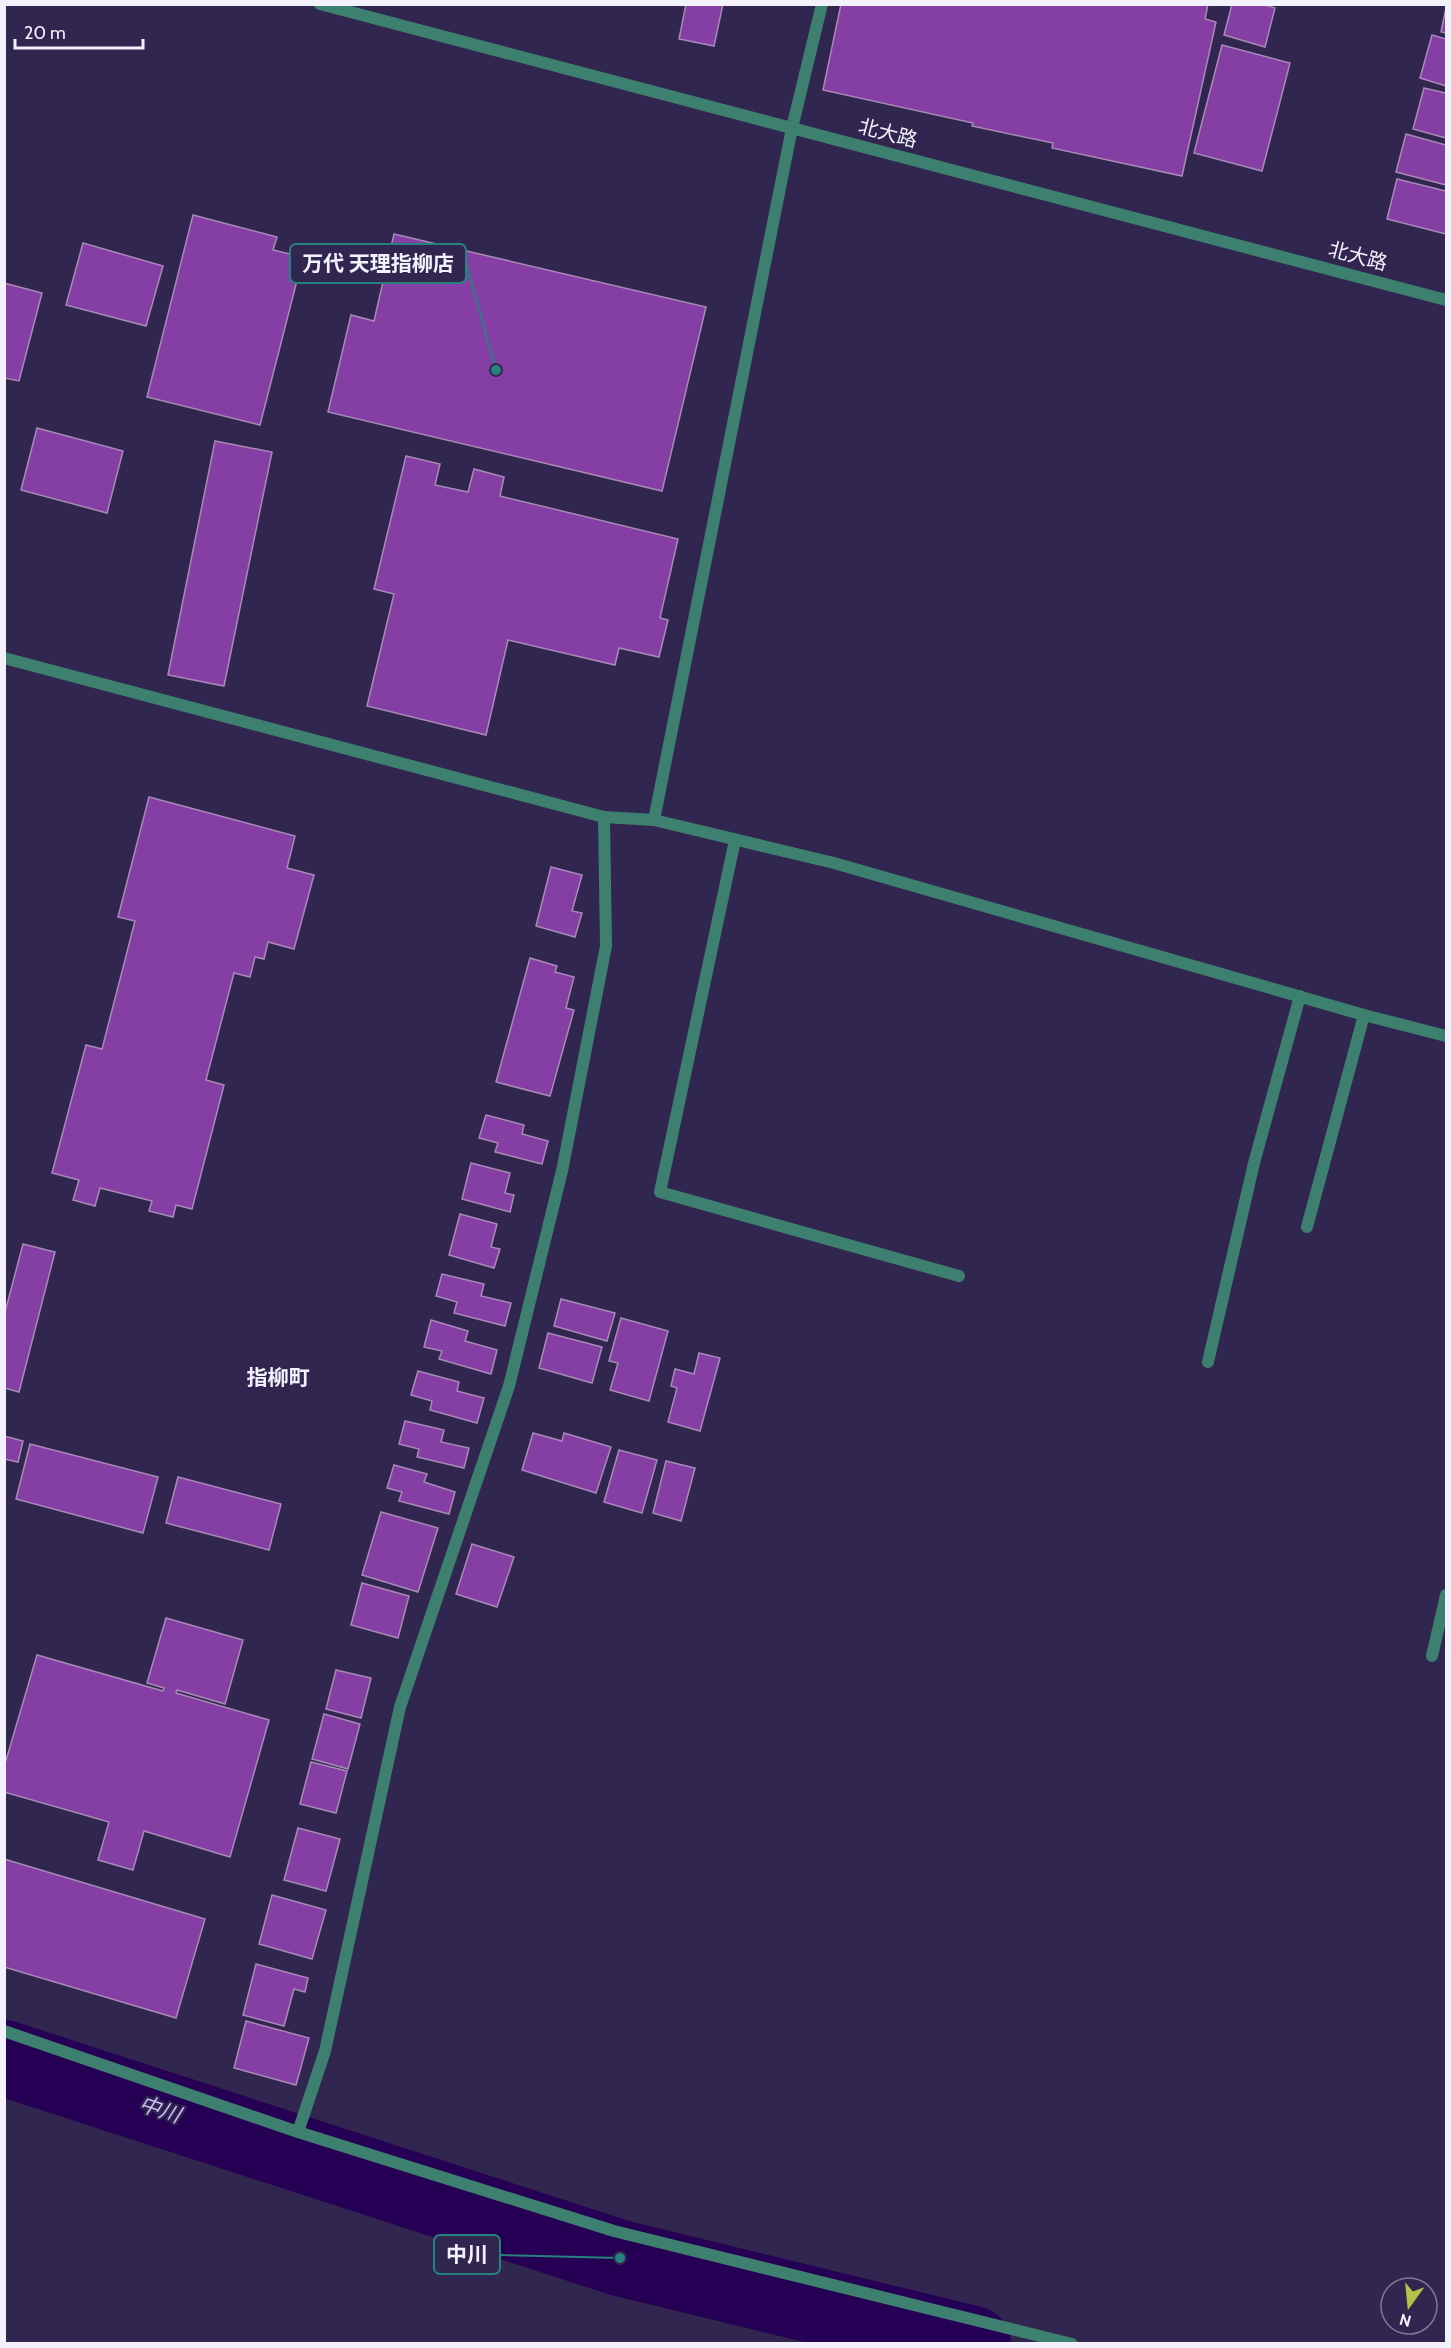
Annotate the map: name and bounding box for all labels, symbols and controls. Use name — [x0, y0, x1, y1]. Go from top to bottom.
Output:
scale bar — [15, 12, 142, 50]
text: 20 m — [24, 22, 66, 44]
street label: 北大路 — [856, 114, 920, 152]
street label: 北大路 — [1326, 237, 1390, 275]
callout: 万代 天理指柳店 — [290, 244, 466, 283]
text: 万代 天理指柳店 — [302, 251, 454, 276]
district label: 指柳町 — [247, 1365, 310, 1390]
water label: 中川 — [136, 2091, 186, 2128]
callout: 中川 — [434, 2235, 500, 2274]
text: 中川 — [446, 2242, 488, 2267]
north arrow — [1379, 2276, 1439, 2336]
text: N — [1397, 2309, 1413, 2331]

